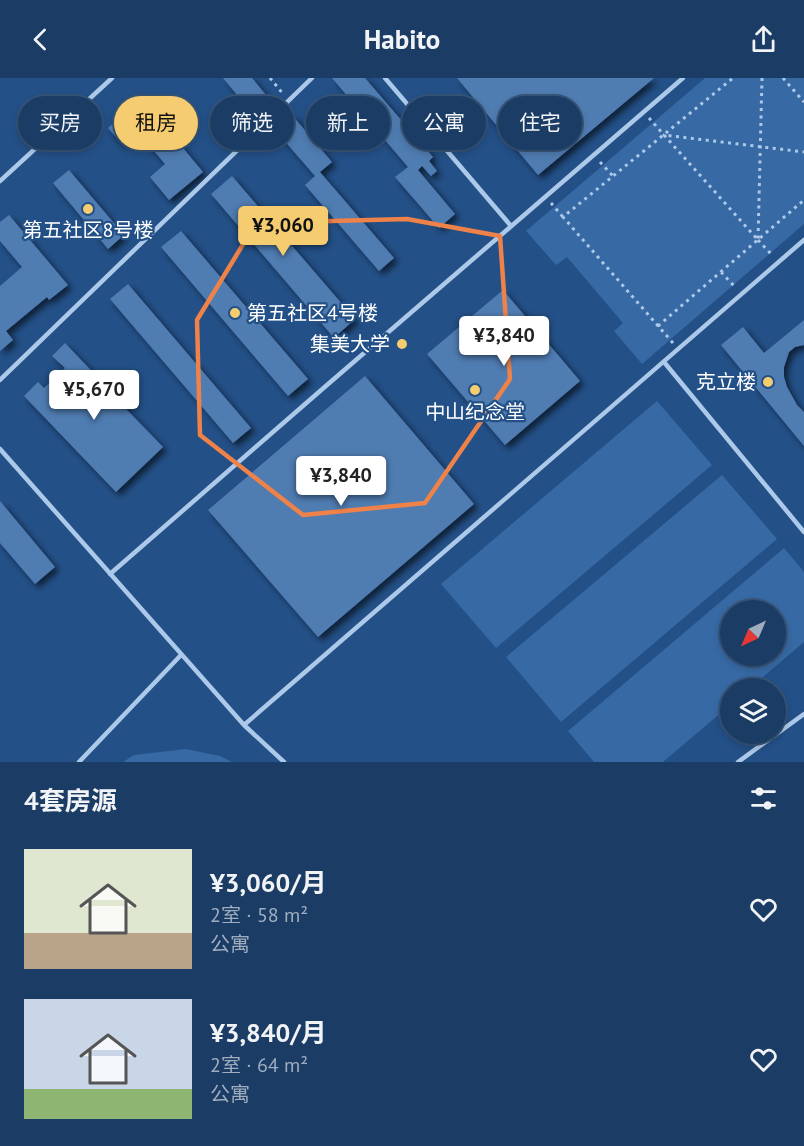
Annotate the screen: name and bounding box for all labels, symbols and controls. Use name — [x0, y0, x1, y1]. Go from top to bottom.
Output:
text: Habito — [364, 22, 440, 56]
icon: back — [24, 23, 57, 56]
icon: share — [747, 23, 780, 56]
chip: 买房 — [18, 96, 102, 150]
chip: 租房 — [114, 96, 198, 150]
chip: 筛选 — [210, 96, 294, 150]
chip: 新上 — [306, 96, 390, 150]
chip: 公寓 — [402, 96, 486, 150]
chip: 住宅 — [498, 96, 582, 150]
marker: 第五社区8号楼 — [81, 202, 95, 216]
pin: ¥3,060 — [234, 206, 332, 257]
text: ¥3,060 — [252, 212, 314, 238]
place label: 第五社区8号楼 — [23, 217, 153, 243]
place label: 第五社区4号楼 — [247, 300, 378, 326]
marker: 第五社区4号楼 — [228, 306, 242, 320]
pin: ¥3,840 — [455, 316, 553, 367]
text: ¥3,840 — [473, 322, 535, 348]
place label: 集美大学 — [310, 331, 390, 357]
marker: 集美大学 — [395, 337, 409, 351]
place label: 克立楼 — [696, 369, 756, 395]
pin: ¥5,670 — [45, 370, 143, 421]
marker: 克立楼 — [761, 375, 775, 389]
text: ¥5,670 — [63, 376, 125, 402]
marker: 中山纪念堂 — [468, 383, 482, 397]
place label: 中山纪念堂 — [425, 399, 525, 425]
pin: ¥3,840 — [292, 456, 390, 507]
text: ¥3,840 — [310, 462, 372, 488]
north arrow — [720, 600, 786, 666]
map controls — [720, 600, 786, 744]
button: layers — [720, 678, 786, 744]
icon: filters — [747, 782, 780, 815]
text: 4套房源 — [24, 784, 117, 817]
text: ¥3,060/月 — [210, 866, 327, 899]
icon: home — [72, 873, 144, 945]
icon: heart — [747, 893, 780, 926]
text: 2室 · 58 m² — [210, 902, 308, 928]
text: 公寓 — [210, 931, 250, 957]
text: ¥3,840/月 — [210, 1016, 327, 1049]
icon: home — [72, 1023, 144, 1095]
icon: heart — [747, 1043, 780, 1076]
text: 2室 · 64 m² — [210, 1052, 308, 1078]
text: 公寓 — [210, 1081, 250, 1107]

